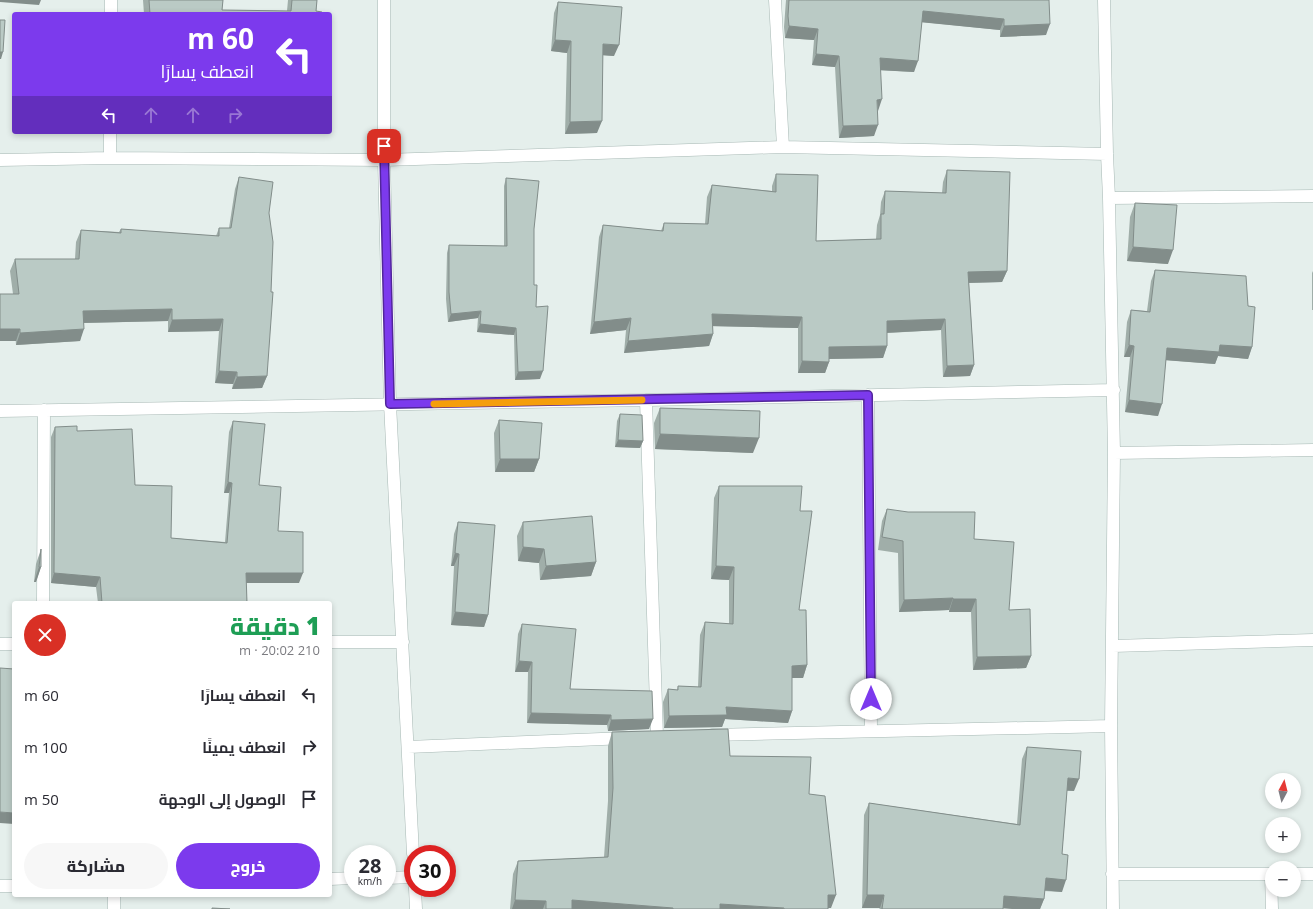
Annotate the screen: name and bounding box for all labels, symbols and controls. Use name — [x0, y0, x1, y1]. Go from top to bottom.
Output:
text: 60 m — [187, 19, 254, 57]
icon: left — [268, 28, 320, 80]
text: انعطف يسارًا — [161, 59, 254, 83]
icon: left — [98, 104, 120, 126]
icon: ahead — [140, 104, 162, 126]
icon: ahead — [182, 104, 204, 126]
icon: right — [224, 104, 246, 126]
pin — [367, 129, 401, 163]
icon: arrive — [373, 135, 395, 157]
text: 1 دقيقة — [230, 609, 320, 642]
button: close — [24, 614, 66, 656]
text: 210 m · 20:02 — [239, 641, 320, 659]
position arrow — [850, 678, 892, 720]
icon: left — [298, 684, 320, 706]
text: 60 m — [24, 685, 59, 705]
text: انعطف يسارًا — [200, 685, 286, 705]
icon: right — [298, 736, 320, 758]
text: 100 m — [24, 737, 68, 757]
text: انعطف يمينًا — [202, 737, 286, 757]
north arrow — [1265, 773, 1301, 809]
map controls — [1265, 773, 1301, 897]
icon: arrive — [298, 788, 320, 810]
text: 50 m — [24, 789, 59, 809]
text: الوصول إلى الوجهة — [159, 789, 286, 809]
button: + — [1265, 817, 1301, 853]
button: مشاركة — [24, 843, 168, 889]
button: خروج — [176, 843, 320, 889]
speed limit sign: 30 — [404, 845, 456, 897]
text: 28 — [359, 852, 381, 879]
button: − — [1265, 861, 1301, 897]
text: km/h — [358, 874, 382, 888]

